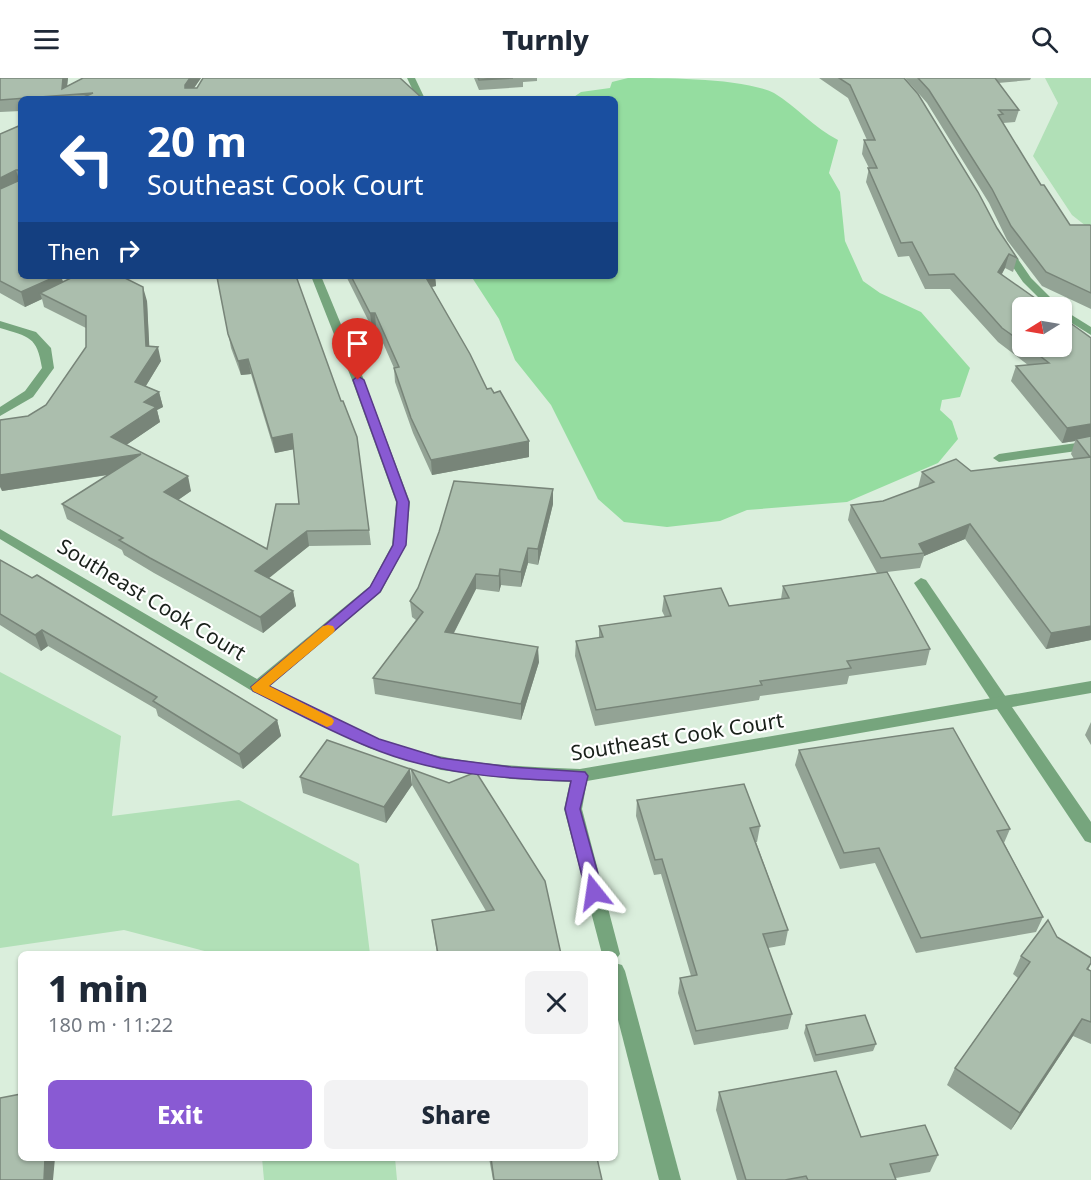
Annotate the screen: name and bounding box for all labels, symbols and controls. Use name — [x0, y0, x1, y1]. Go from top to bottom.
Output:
text: Turnly — [502, 21, 589, 58]
icon: menu — [30, 23, 63, 56]
icon: search — [1028, 23, 1061, 56]
text: 20 m — [147, 112, 247, 169]
icon: left — [48, 120, 126, 198]
text: Southeast Cook Court — [147, 166, 424, 203]
icon: right — [112, 234, 145, 267]
text: Then — [48, 236, 100, 266]
north arrow — [1012, 297, 1072, 357]
map controls — [1012, 297, 1072, 357]
pin — [332, 318, 383, 380]
icon: arrive — [341, 327, 374, 360]
street label: Southeast Cook Court — [53, 532, 252, 667]
street label: Southeast Cook Court — [569, 705, 786, 767]
position arrow — [562, 860, 626, 924]
text: 1 min — [48, 964, 149, 1013]
button: close — [525, 971, 588, 1034]
text: 180 m · 11:22 — [48, 1011, 173, 1038]
button: Exit — [48, 1080, 312, 1149]
button: Share — [324, 1080, 588, 1149]

